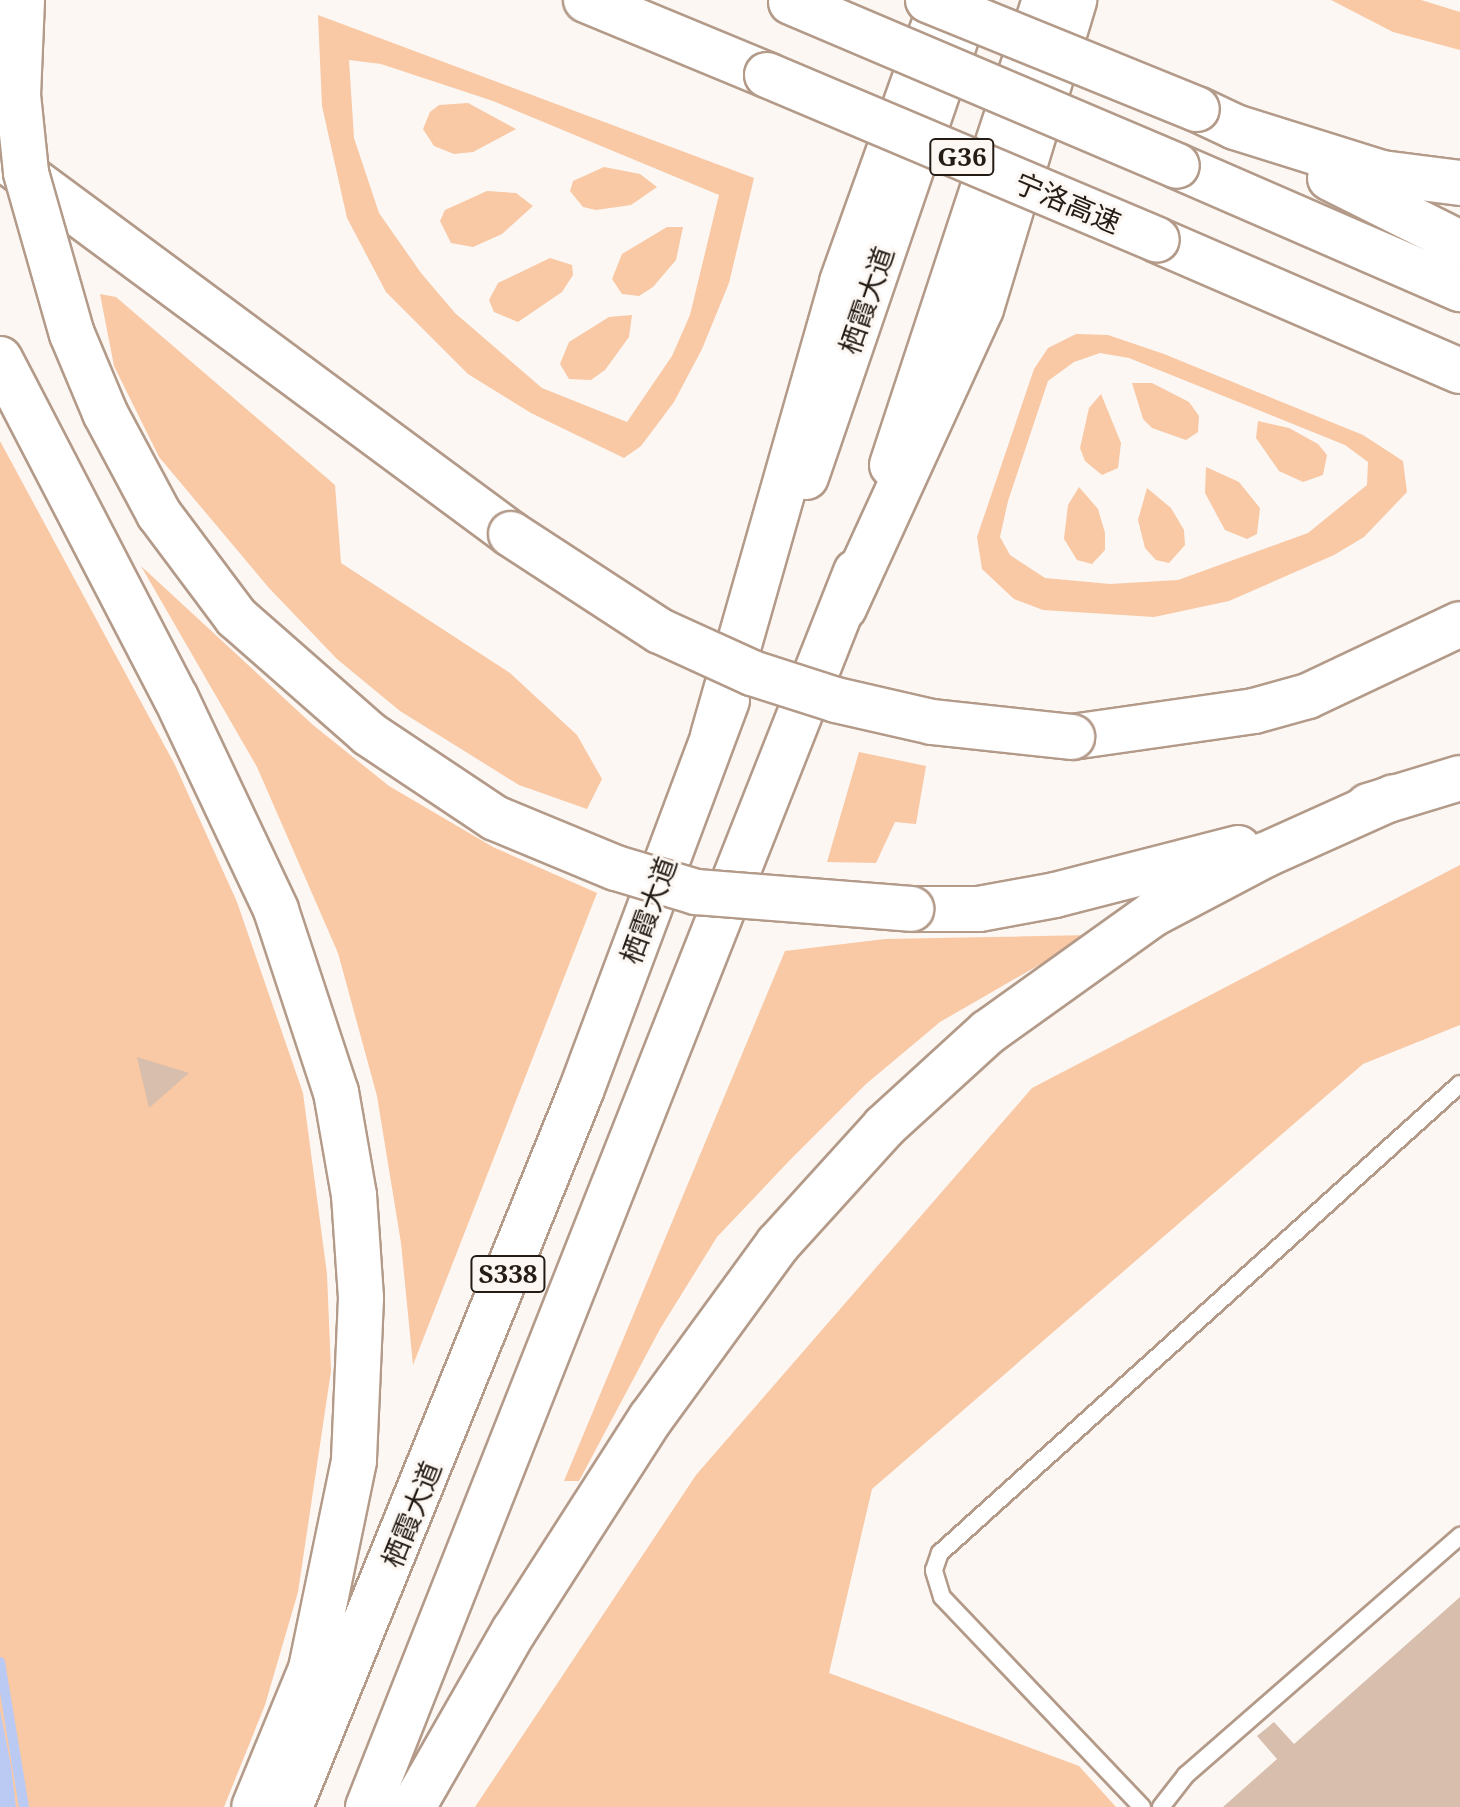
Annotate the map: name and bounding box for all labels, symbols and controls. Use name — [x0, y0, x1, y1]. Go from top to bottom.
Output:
road number: G36 — [928, 135, 996, 179]
street label: 宁洛高速 — [1010, 165, 1126, 239]
street label: 栖霞大道 — [832, 242, 900, 358]
street label: 栖霞大道 — [613, 852, 683, 968]
road number: S338 — [470, 1252, 546, 1296]
street label: 栖霞大道 — [374, 1456, 448, 1572]

